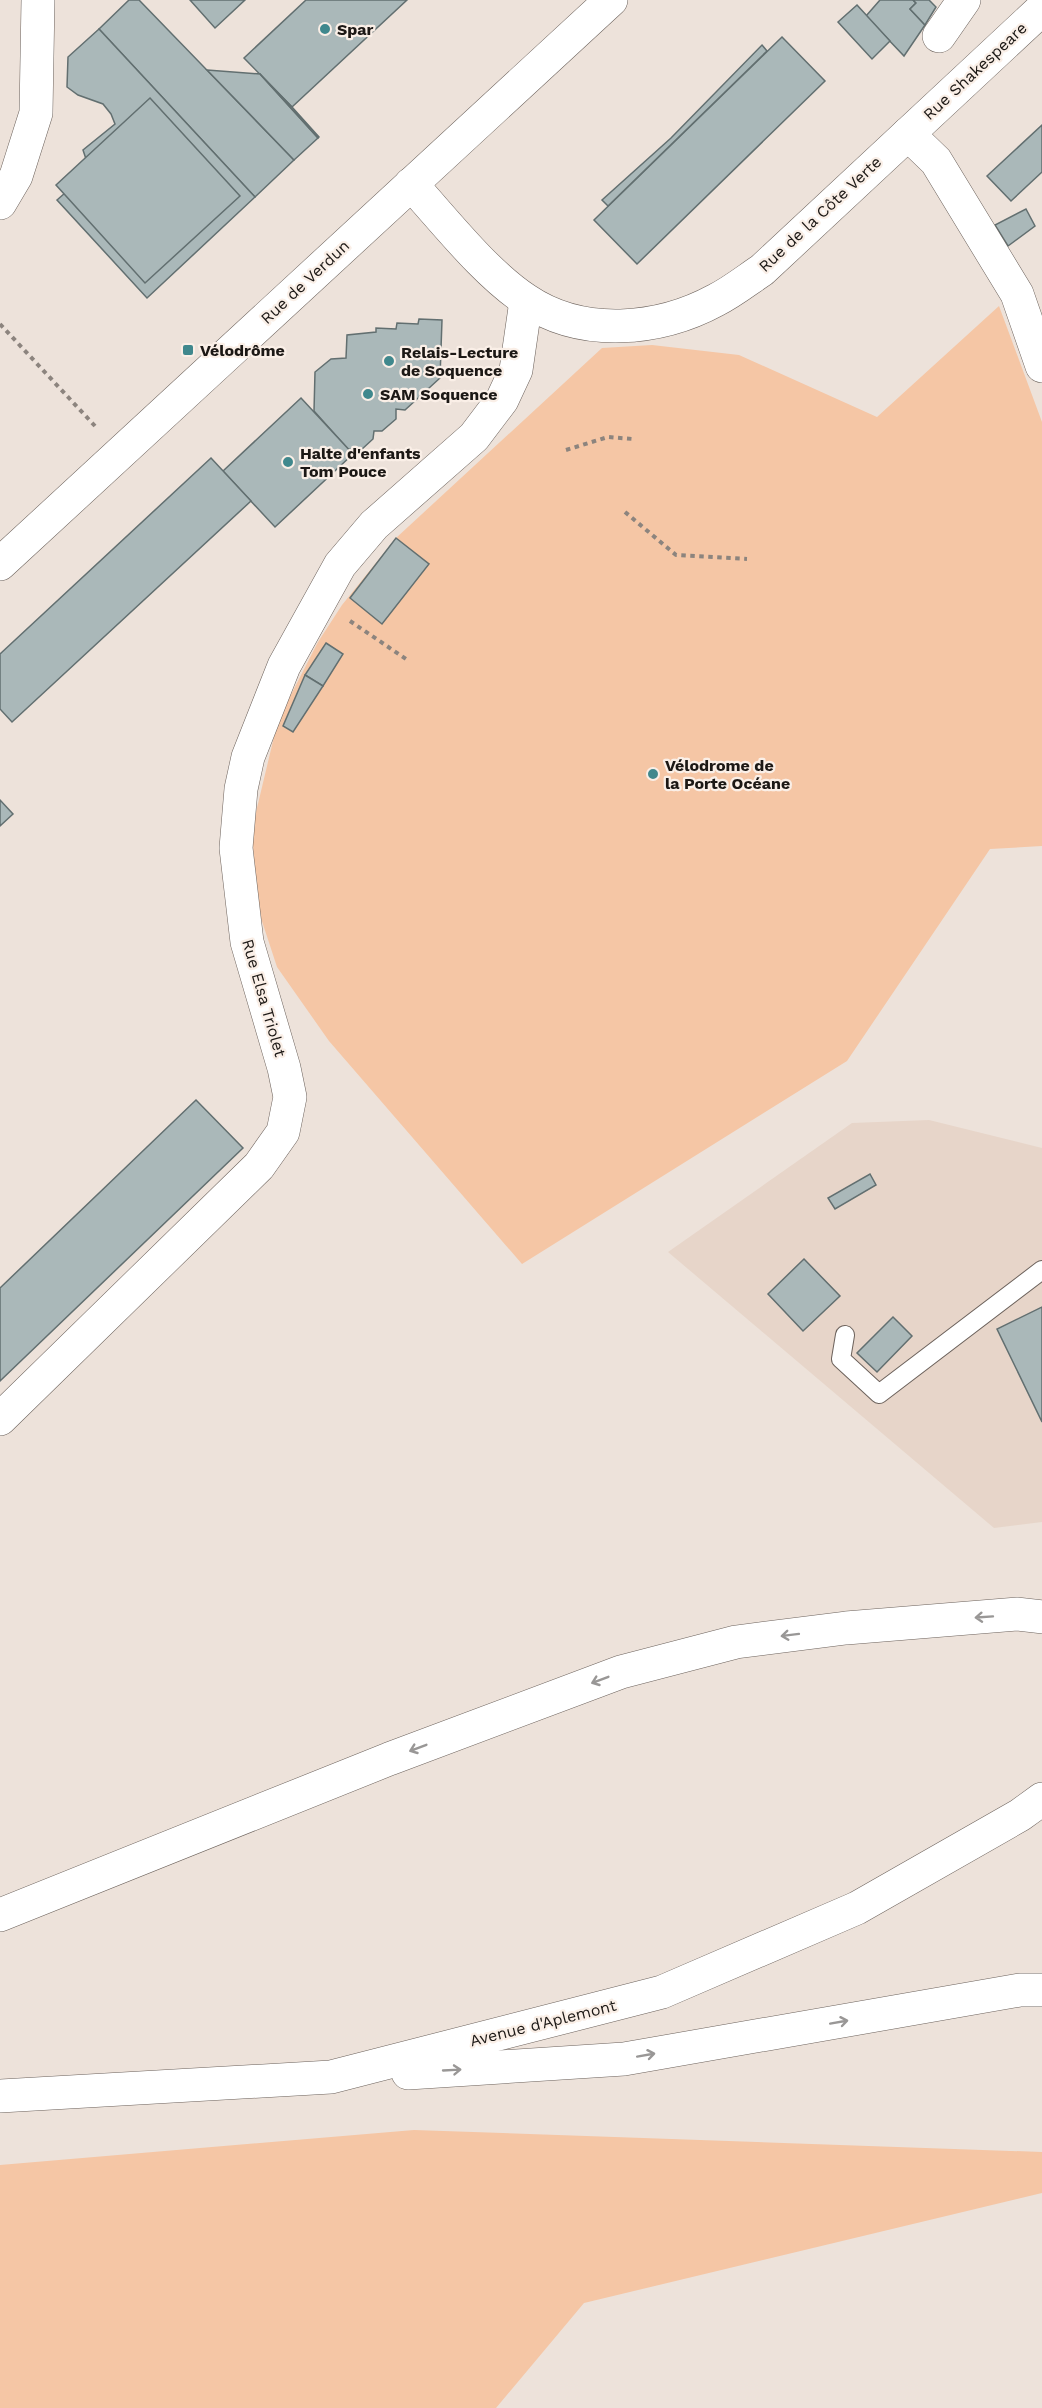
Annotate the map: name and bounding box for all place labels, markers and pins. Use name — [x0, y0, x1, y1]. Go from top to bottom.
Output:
place label: Spar — [337, 20, 374, 39]
marker: Spar — [318, 22, 332, 36]
place label: Vélodrôme — [200, 341, 285, 360]
marker: Vélodrôme — [181, 343, 195, 357]
place label: Relais-Lecture de Soquence — [401, 343, 518, 380]
marker: Relais-Lecture de Soquence — [382, 354, 396, 368]
place label: SAM Soquence — [380, 385, 498, 404]
marker: SAM Soquence — [361, 387, 375, 401]
place label: Halte d'enfants Tom Pouce — [300, 444, 421, 481]
marker: Halte d'enfants Tom Pouce — [281, 455, 295, 469]
place label: Vélodrome de la Porte Océane — [665, 756, 790, 793]
marker: Vélodrome de la Porte Océane — [646, 767, 660, 781]

